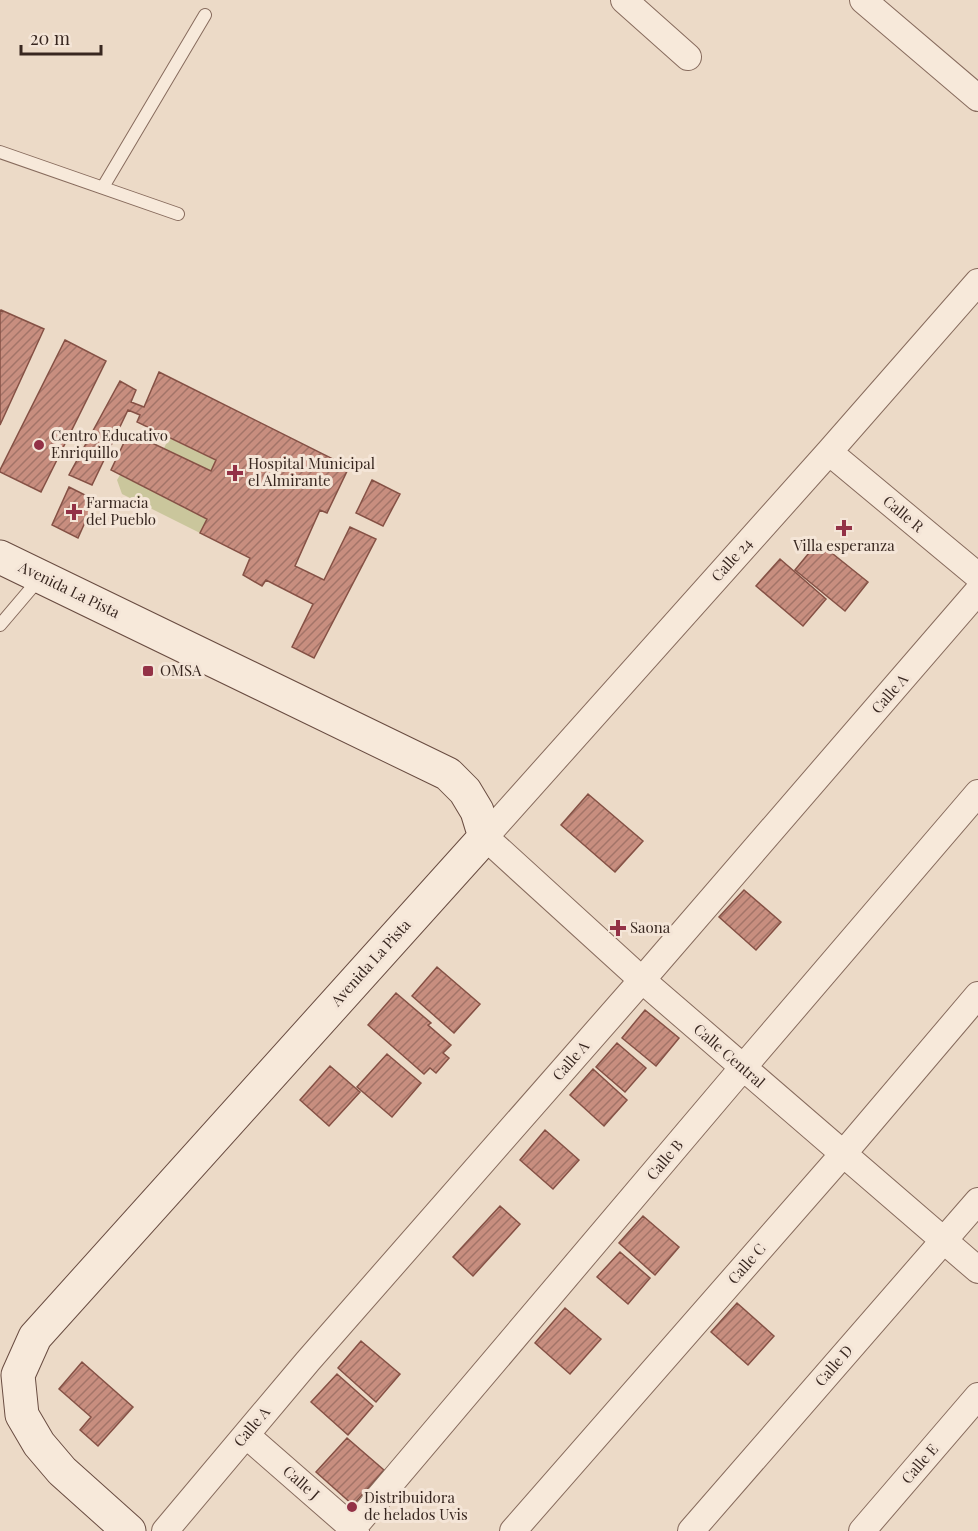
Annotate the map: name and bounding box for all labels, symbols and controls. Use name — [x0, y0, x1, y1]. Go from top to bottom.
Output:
scale bar — [21, 18, 100, 56]
text: 20 m — [30, 26, 70, 50]
place label: Centro Educativo Enriquillo — [51, 425, 168, 462]
marker: Centro Educativo Enriquillo — [32, 438, 46, 452]
place label: Hospital Municipal el Almirante — [248, 453, 375, 490]
marker: Hospital Municipal el Almirante — [226, 464, 244, 482]
street label: Calle R — [879, 490, 928, 536]
place label: Farmacia del Pueblo — [86, 492, 156, 529]
marker: Farmacia del Pueblo — [67, 505, 81, 519]
marker: Villa esperanza — [837, 521, 851, 535]
street label: Calle 24 — [706, 533, 756, 585]
place label: Villa esperanza — [792, 535, 895, 555]
street label: Avenida La Pista — [15, 556, 124, 622]
place label: OMSA — [160, 660, 202, 680]
marker: OMSA — [141, 664, 155, 678]
street label: Calle A — [866, 669, 912, 717]
street label: Avenida La Pista — [325, 914, 415, 1011]
place label: Saona — [630, 917, 671, 937]
marker: Saona — [611, 921, 625, 935]
street label: Calle Central — [690, 1019, 769, 1092]
street label: Calle A — [547, 1036, 593, 1084]
street label: Calle B — [642, 1135, 687, 1184]
street label: Calle C — [723, 1239, 769, 1288]
street label: Calle D — [810, 1340, 857, 1390]
street label: Calle A — [229, 1402, 274, 1451]
street label: Calle E — [896, 1439, 942, 1488]
street label: Calle J — [279, 1461, 324, 1504]
place label: Distribuidora de helados Uvis — [364, 1487, 468, 1524]
marker: Distribuidora de helados Uvis — [345, 1500, 359, 1514]

